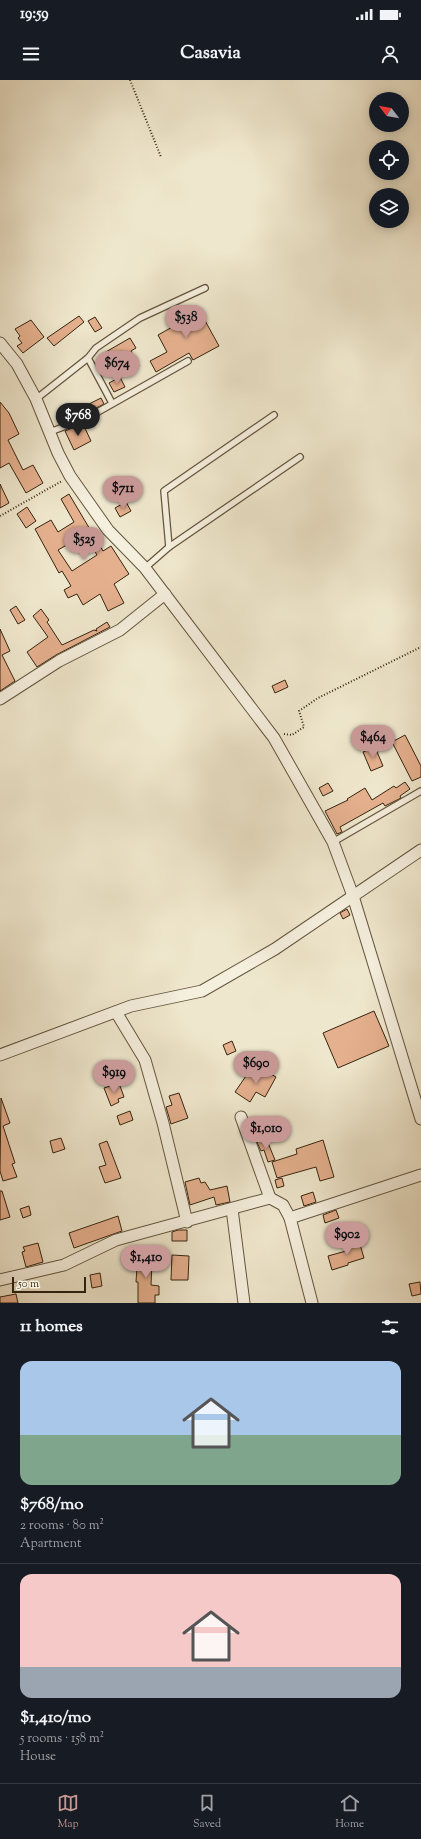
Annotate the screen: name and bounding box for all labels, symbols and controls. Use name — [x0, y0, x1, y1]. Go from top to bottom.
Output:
text: 19:59 — [20, 4, 49, 25]
text: Casavia — [180, 41, 241, 67]
icon: menu — [20, 43, 42, 65]
icon: person — [379, 43, 401, 65]
north arrow — [369, 92, 409, 132]
map controls — [369, 92, 409, 228]
button: locate — [369, 140, 409, 180]
button: layers — [369, 188, 409, 228]
pin: $538 — [162, 305, 210, 339]
text: $538 — [174, 309, 198, 327]
pin: $674 — [93, 351, 141, 385]
text: $674 — [104, 355, 130, 373]
pin: $768 — [54, 403, 102, 437]
text: $768 — [65, 407, 91, 425]
pin: $711 — [99, 476, 147, 510]
text: $711 — [112, 480, 134, 498]
pin: $525 — [60, 527, 108, 561]
text: $525 — [73, 531, 95, 549]
pin: $464 — [349, 725, 397, 759]
text: $464 — [360, 729, 386, 747]
pin: $690 — [232, 1051, 280, 1085]
text: $690 — [243, 1055, 269, 1073]
pin: $919 — [90, 1060, 138, 1094]
text: $919 — [102, 1064, 126, 1082]
pin: $1,010 — [233, 1116, 299, 1150]
text: $1,010 — [250, 1120, 282, 1138]
pin: $902 — [323, 1222, 371, 1256]
text: $902 — [334, 1226, 360, 1244]
pin: $1,410 — [113, 1245, 179, 1279]
text: $1,410 — [130, 1249, 162, 1267]
scale bar — [12, 1275, 86, 1294]
text: 50 m — [18, 1276, 39, 1292]
text: 11 homes — [20, 1315, 83, 1339]
icon: filters — [379, 1316, 401, 1338]
icon: home — [175, 1387, 247, 1459]
text: $768/mo — [20, 1493, 83, 1517]
text: 2 rooms · 80 m² — [20, 1517, 104, 1535]
text: Apartment — [20, 1535, 81, 1553]
icon: home — [175, 1600, 247, 1672]
text: $1,410/mo — [20, 1706, 91, 1730]
text: 5 rooms · 158 m² — [20, 1730, 104, 1748]
text: House — [20, 1748, 56, 1766]
tab: Map — [57, 1792, 79, 1832]
tab: Saved — [193, 1792, 221, 1832]
tab: Home — [335, 1792, 364, 1832]

